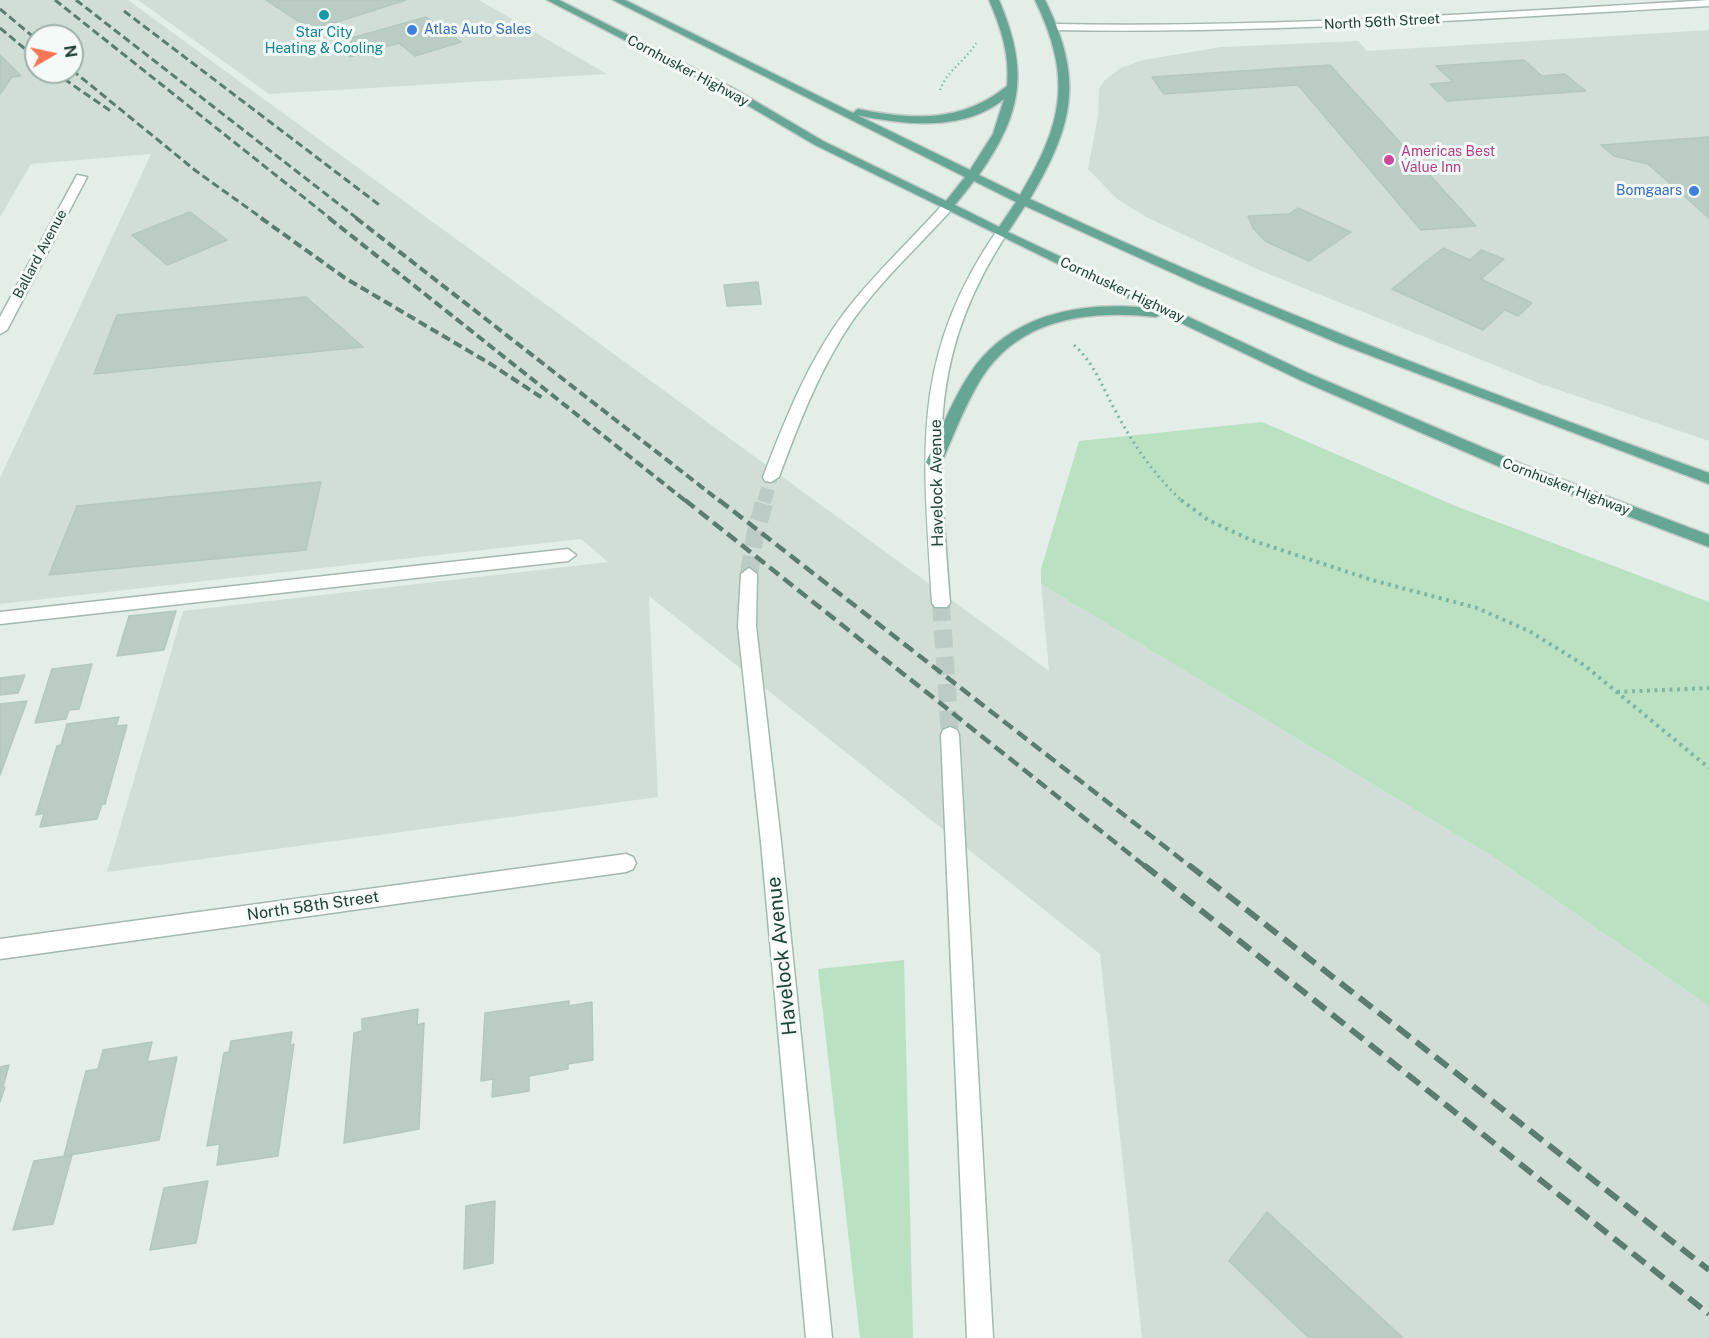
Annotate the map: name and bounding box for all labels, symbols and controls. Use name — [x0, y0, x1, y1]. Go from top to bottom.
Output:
marker: Star City Heating & Cooling — [317, 8, 331, 22]
street label: North 56th Street — [1324, 11, 1440, 33]
place label: Atlas Auto Sales — [424, 22, 531, 38]
marker: Atlas Auto Sales — [405, 23, 419, 37]
north arrow — [24, 24, 84, 84]
place label: Star City Heating & Cooling — [265, 25, 383, 57]
street label: Cornhusker Highway — [624, 32, 752, 110]
text: N — [60, 44, 81, 59]
place label: Americas Best Value Inn — [1401, 144, 1495, 176]
marker: Americas Best Value Inn — [1382, 153, 1396, 167]
place label: Bomgaars — [1616, 183, 1682, 199]
marker: Bomgaars — [1687, 184, 1701, 198]
street label: Ballard Avenue — [10, 207, 70, 301]
street label: Cornhusker Highway — [1057, 254, 1187, 326]
street label: Havelock Avenue — [926, 419, 948, 547]
street label: Cornhusker Highway — [1500, 455, 1632, 519]
street label: Havelock Avenue — [762, 875, 802, 1037]
street label: North 58th Street — [246, 887, 380, 925]

